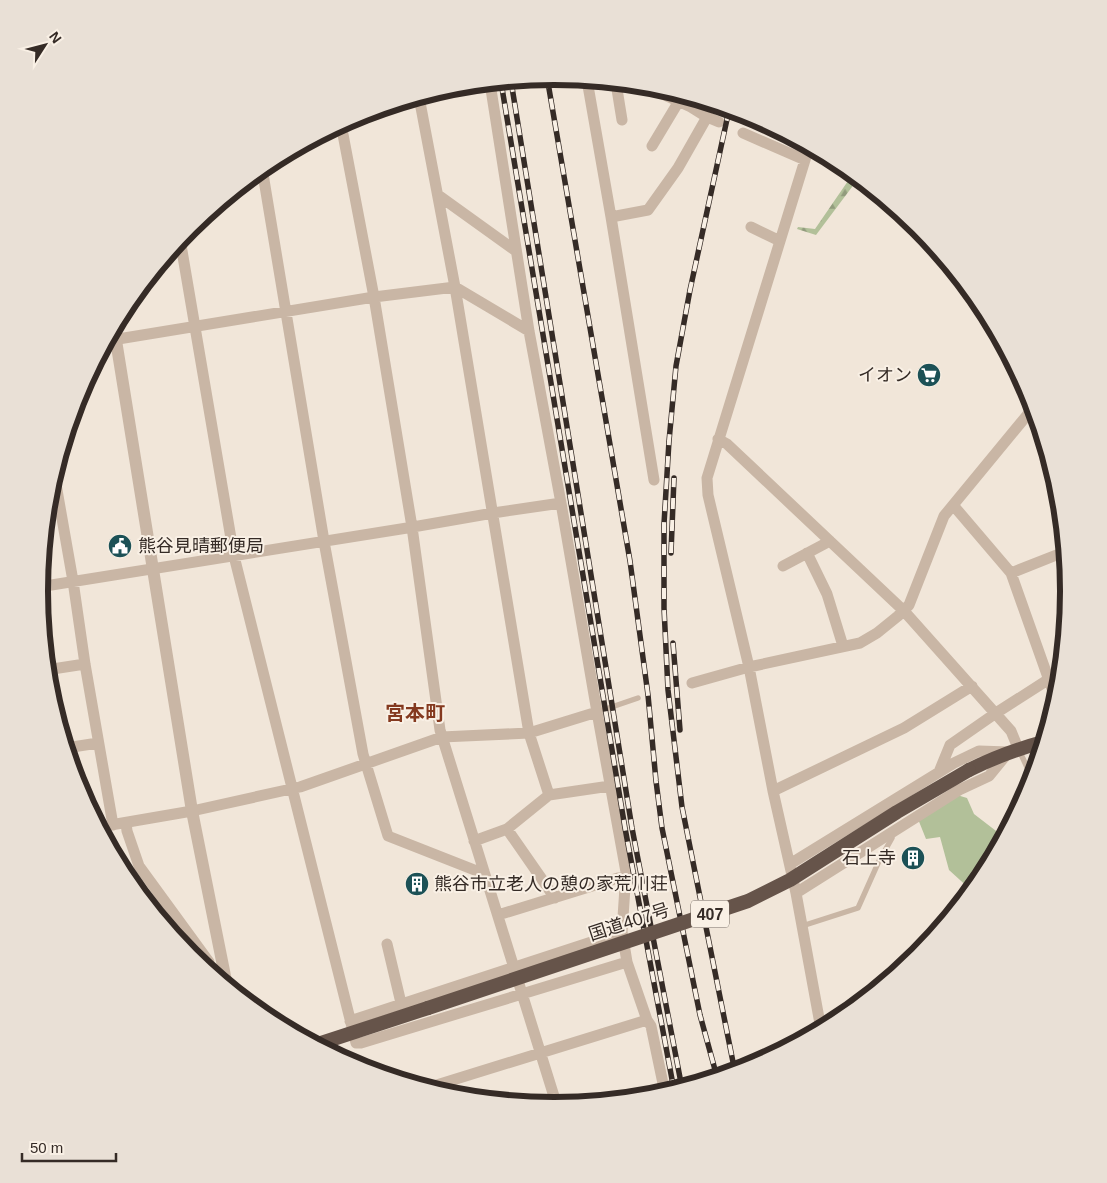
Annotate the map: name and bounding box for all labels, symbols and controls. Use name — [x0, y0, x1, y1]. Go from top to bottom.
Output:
north arrow — [20, 20, 70, 70]
text: N — [46, 29, 65, 46]
supermarket icon: イオン — [916, 362, 942, 388]
place label: イオン — [858, 365, 912, 385]
public building icon: 熊谷見晴郵便局 — [107, 533, 133, 559]
place label: 熊谷見晴郵便局 — [138, 536, 264, 556]
district label: 宮本町 — [385, 702, 445, 724]
building icon: 石上寺 — [900, 845, 926, 871]
place label: 石上寺 — [842, 848, 896, 868]
building icon: 熊谷市立老人の憩の家荒川荘 — [404, 871, 430, 897]
place label: 熊谷市立老人の憩の家荒川荘 — [434, 874, 668, 894]
street label: 国道407号 — [586, 900, 672, 944]
road number: 407 — [691, 901, 729, 928]
scale bar — [22, 1130, 116, 1162]
text: 50 m — [30, 1139, 63, 1156]

